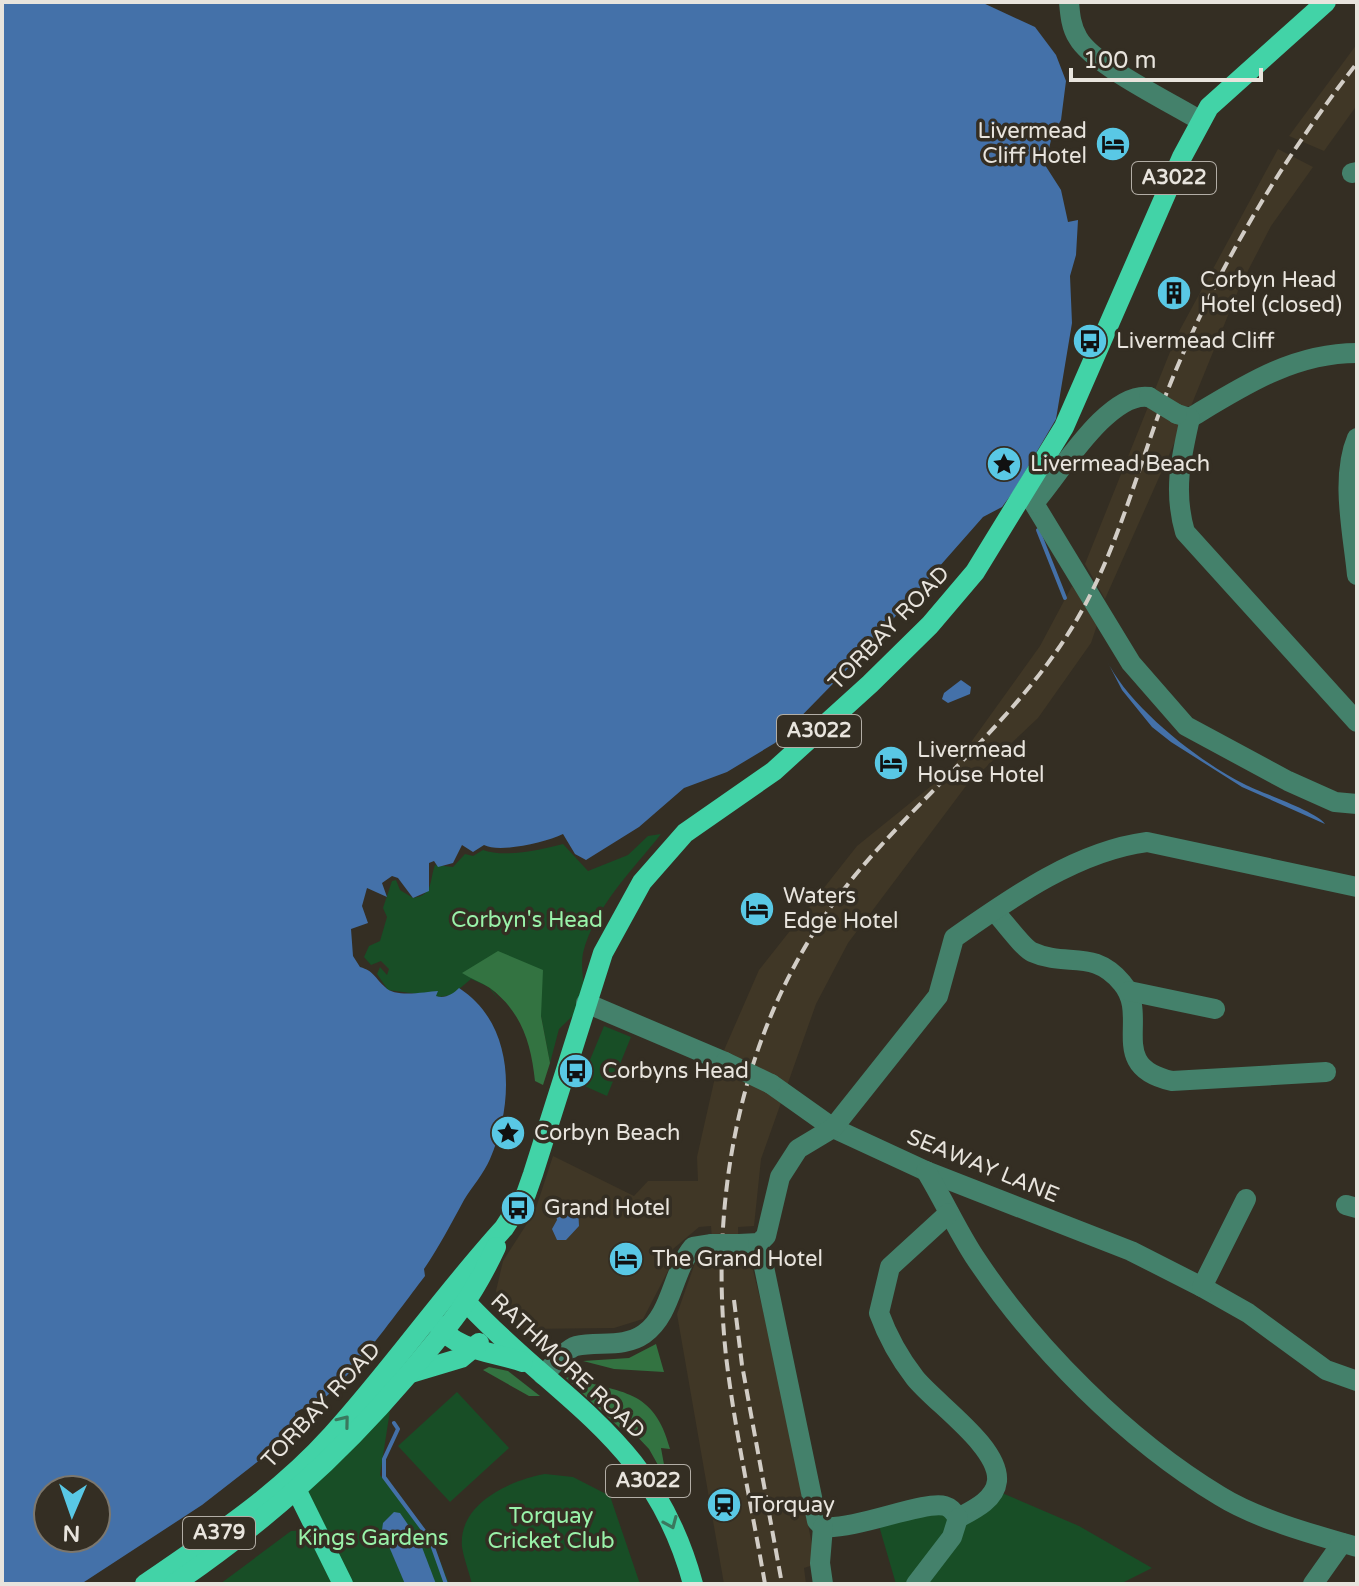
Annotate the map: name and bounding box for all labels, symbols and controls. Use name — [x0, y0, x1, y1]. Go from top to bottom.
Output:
scale bar — [1071, 32, 1261, 82]
text: 100 m — [1083, 46, 1157, 75]
place label: Livermead Cliff Hotel — [978, 118, 1087, 169]
hotel icon: Livermead Cliff Hotel — [1094, 125, 1132, 163]
road number: A3022 — [1132, 162, 1216, 194]
place label: Corbyn Head Hotel (closed) — [1200, 267, 1342, 318]
building icon: Corbyn Head Hotel (closed) — [1155, 274, 1193, 312]
bus stop icon: Livermead Cliff — [1071, 322, 1109, 360]
place label: Livermead Cliff — [1116, 328, 1274, 354]
place icon: Livermead Beach — [985, 445, 1023, 483]
place label: Livermead Beach — [1030, 451, 1210, 477]
street label: TORBAY ROAD — [823, 560, 955, 696]
road number: A3022 — [777, 715, 861, 747]
place label: Livermead House Hotel — [917, 737, 1045, 788]
hotel icon: Livermead House Hotel — [872, 744, 910, 782]
place label: Waters Edge Hotel — [783, 883, 898, 934]
hotel icon: Waters Edge Hotel — [738, 890, 776, 928]
park label: Corbyn's Head — [451, 907, 603, 933]
bus stop icon: Corbyns Head — [557, 1052, 595, 1090]
place label: Corbyns Head — [602, 1058, 749, 1084]
place icon: Corbyn Beach — [489, 1114, 527, 1152]
place label: Corbyn Beach — [534, 1120, 680, 1146]
street label: SEAWAY LANE — [903, 1124, 1063, 1208]
bus stop icon: Grand Hotel — [499, 1189, 537, 1227]
place label: Grand Hotel — [544, 1195, 670, 1221]
hotel icon: The Grand Hotel — [607, 1240, 645, 1278]
place label: The Grand Hotel — [652, 1246, 823, 1272]
street label: RATHMORE ROAD — [485, 1288, 651, 1444]
street label: TORBAY ROAD — [256, 1337, 386, 1473]
one-way arrow — [334, 1416, 349, 1430]
road number: A3022 — [606, 1465, 690, 1497]
north arrow — [32, 1474, 112, 1554]
station icon: Torquay — [705, 1486, 743, 1524]
place label: Torquay — [750, 1492, 835, 1518]
park label: Torquay Cricket Club — [487, 1503, 615, 1554]
one-way arrow — [662, 1515, 678, 1529]
road number: A379 — [183, 1517, 255, 1549]
text: N — [62, 1520, 81, 1546]
park label: Kings Gardens — [297, 1525, 449, 1551]

